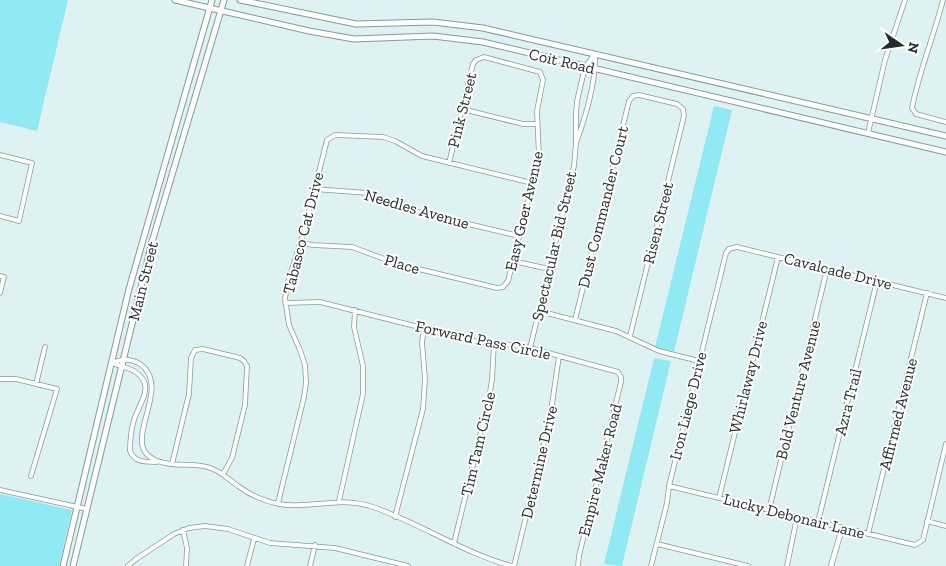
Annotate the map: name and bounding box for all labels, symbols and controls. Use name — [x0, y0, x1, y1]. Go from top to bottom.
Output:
north arrow — [876, 20, 926, 70]
text: N — [904, 41, 923, 55]
street label: Coit Road — [527, 44, 597, 78]
street label: Pink Street — [443, 70, 481, 150]
street label: Dust Commander Court — [574, 124, 632, 290]
street label: Easy Goer Avenue — [501, 149, 547, 273]
street label: Spectacular Bid Street — [528, 169, 580, 323]
street label: Tabasco Cat Drive — [279, 170, 327, 296]
street label: Risen Street — [639, 180, 677, 266]
street label: Needles Avenue — [363, 185, 471, 233]
street label: Main Street — [124, 239, 162, 323]
street label: Cavalcade Drive — [782, 248, 894, 294]
street label: Place — [382, 250, 422, 278]
street label: Forward Pass Circle — [414, 316, 552, 364]
street label: Bold Venture Avenue — [771, 318, 825, 462]
street label: Whirlaway Drive — [725, 319, 771, 435]
street label: Iron Liege Drive — [665, 350, 711, 462]
street label: Affirmed Avenue — [875, 356, 921, 472]
street label: Azra Trail — [831, 366, 865, 438]
street label: Tim Tam Circle — [457, 390, 499, 498]
street label: Empire Maker Road — [574, 401, 626, 538]
street label: Determine Drive — [517, 404, 561, 520]
street label: Lucky Debonair Lane — [721, 489, 867, 543]

